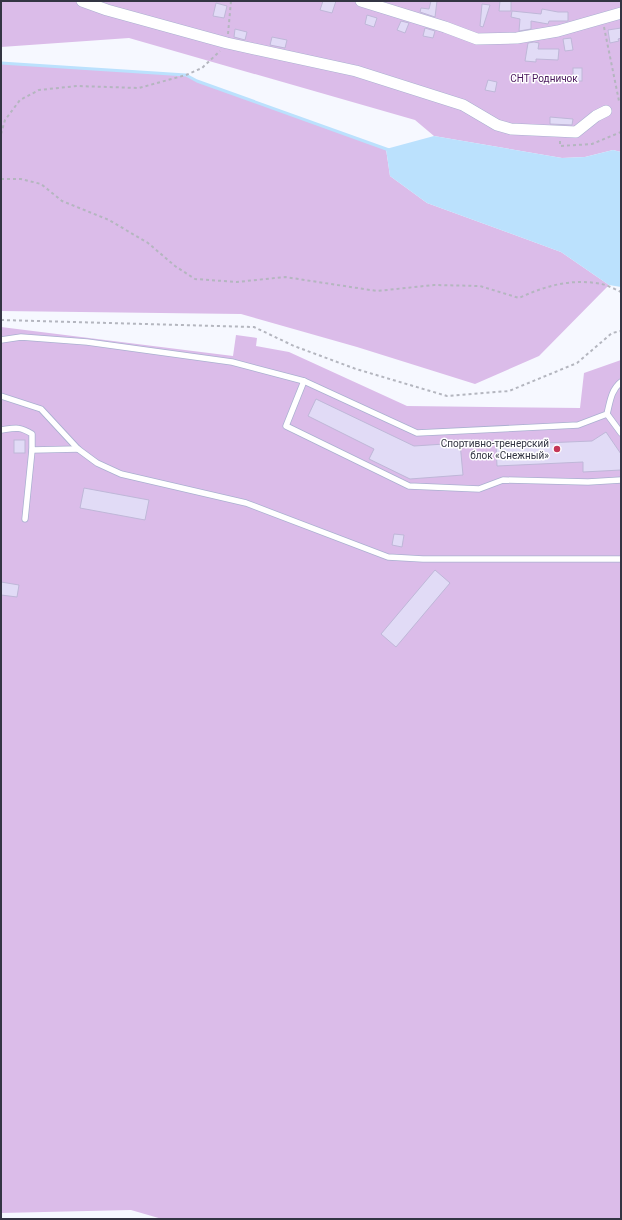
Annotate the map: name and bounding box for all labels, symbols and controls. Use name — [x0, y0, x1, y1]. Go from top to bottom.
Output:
park label: СНТ Родничок — [510, 73, 578, 84]
place label: Спортивно-тренерский блок «Снежный» — [441, 438, 549, 461]
marker: Спортивно-тренерский блок «Снежный» — [552, 444, 562, 454]

